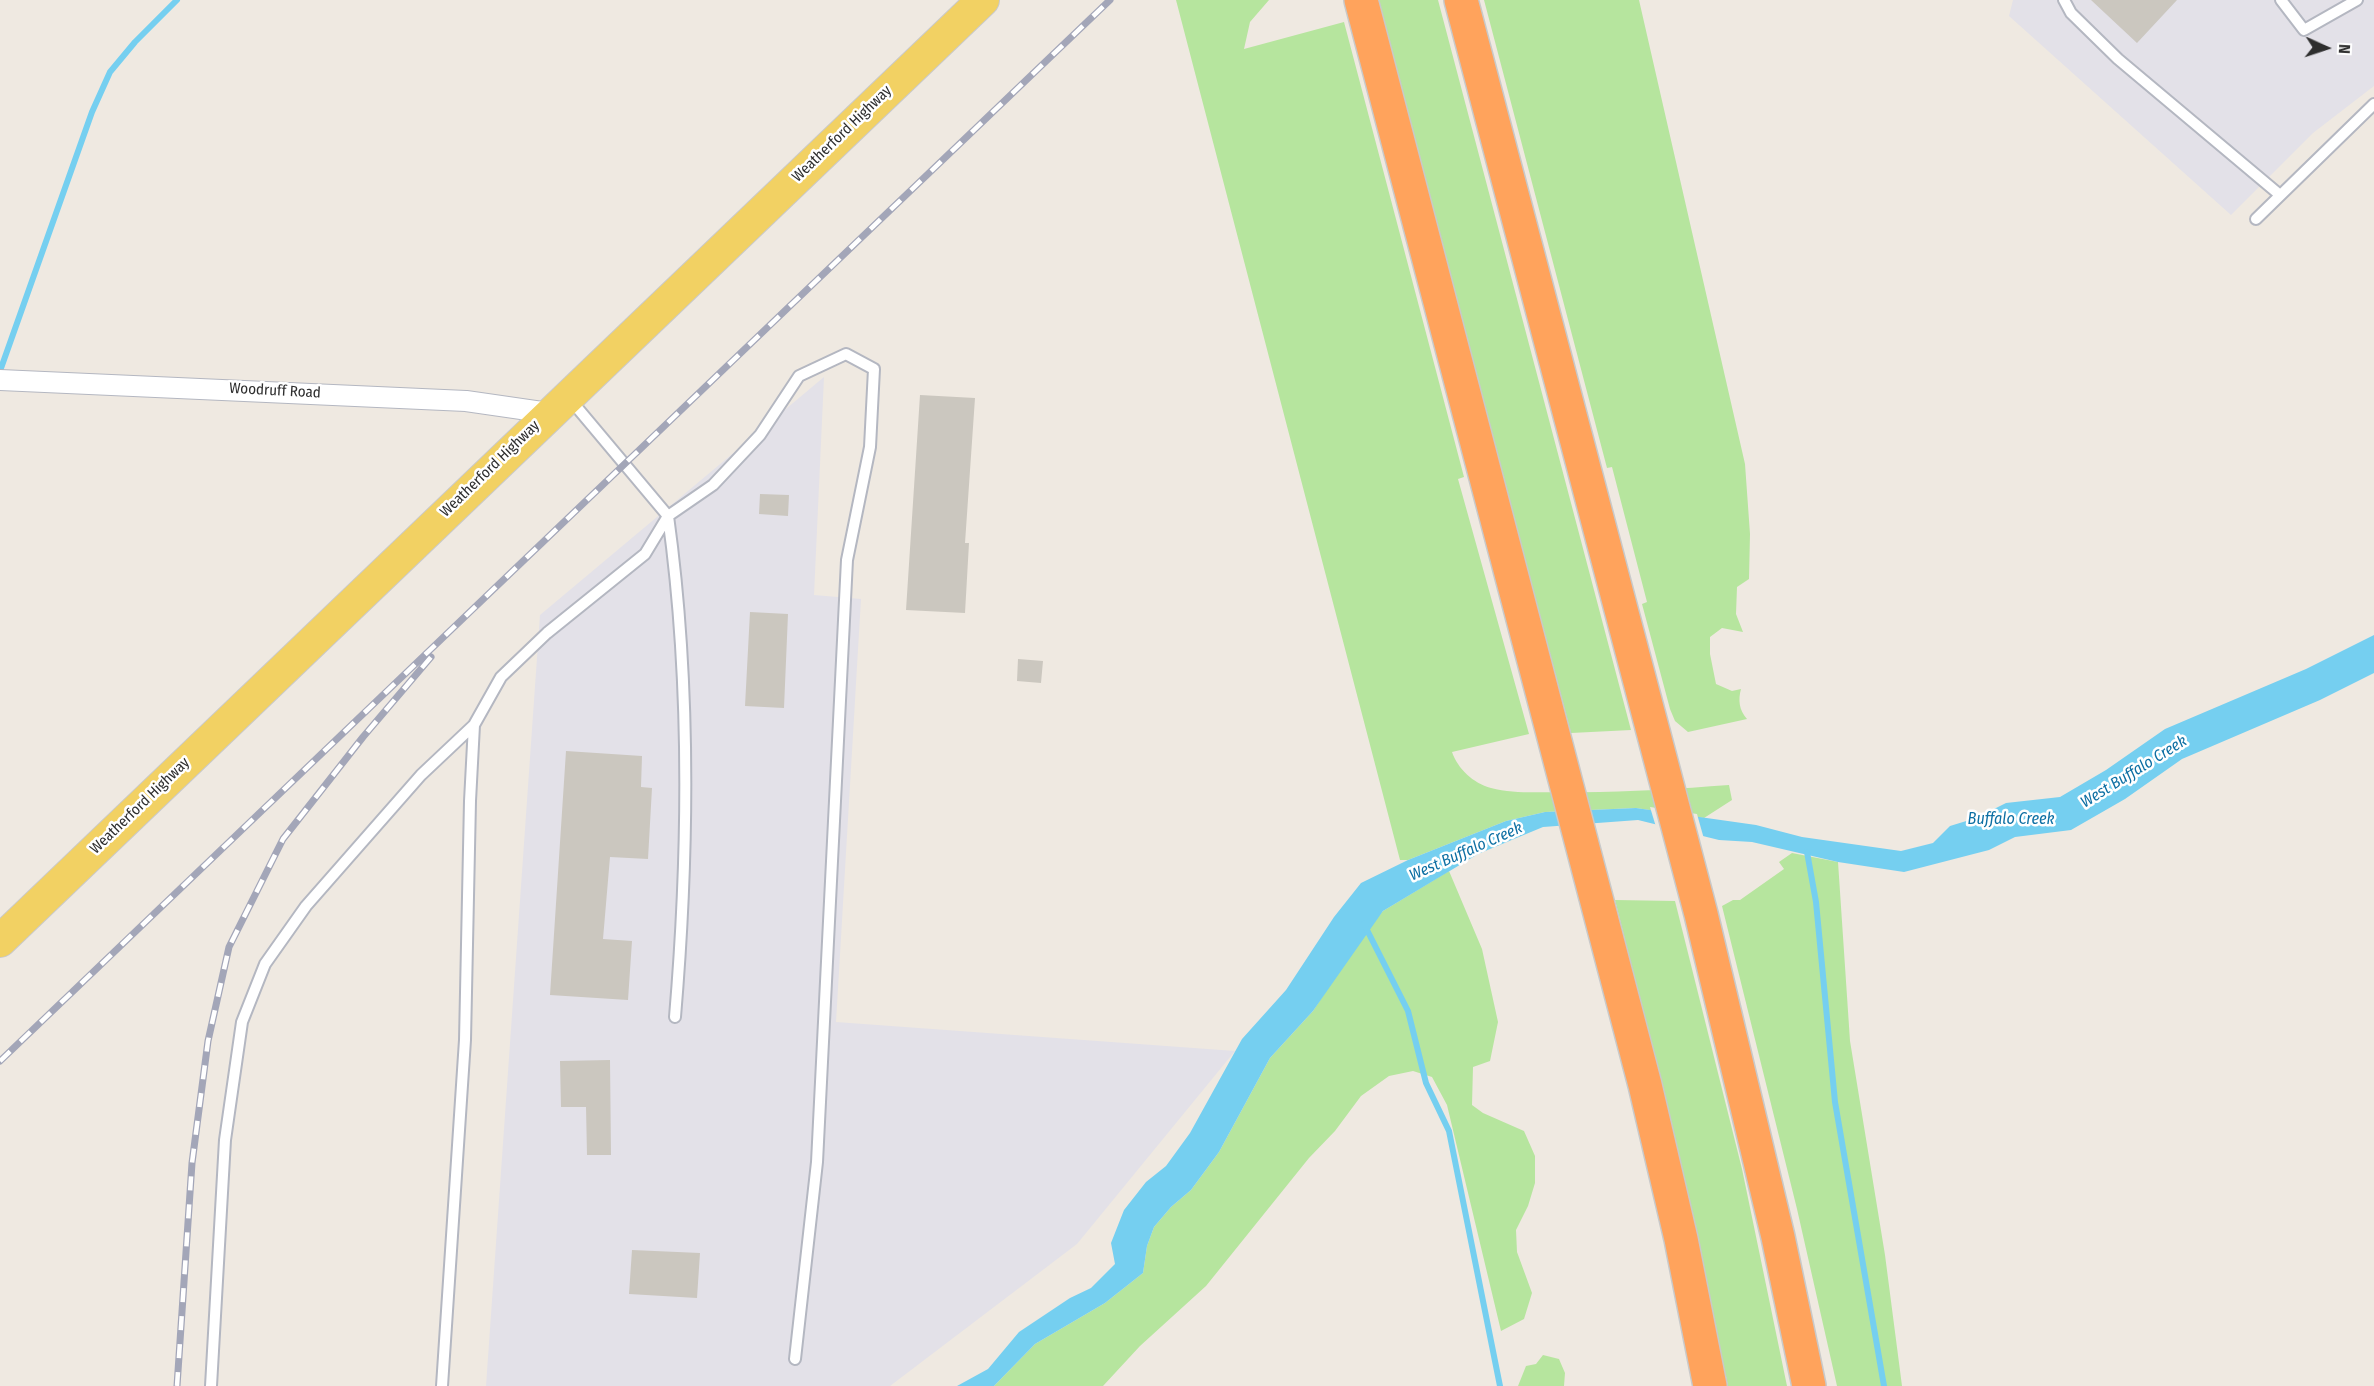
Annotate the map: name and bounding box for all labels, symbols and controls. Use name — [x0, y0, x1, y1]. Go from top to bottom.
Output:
north arrow — [2296, 18, 2356, 78]
text: N — [2335, 44, 2354, 54]
street label: Weatherford Highway — [789, 82, 895, 186]
street label: Woodruff Road — [229, 380, 321, 402]
street label: Weatherford Highway — [437, 417, 543, 521]
water label: West Buffalo Creek — [2077, 732, 2191, 812]
street label: Weatherford Highway — [87, 754, 193, 858]
water label: Buffalo Creek — [1968, 810, 2054, 830]
water label: West Buffalo Creek — [1406, 818, 1526, 886]

